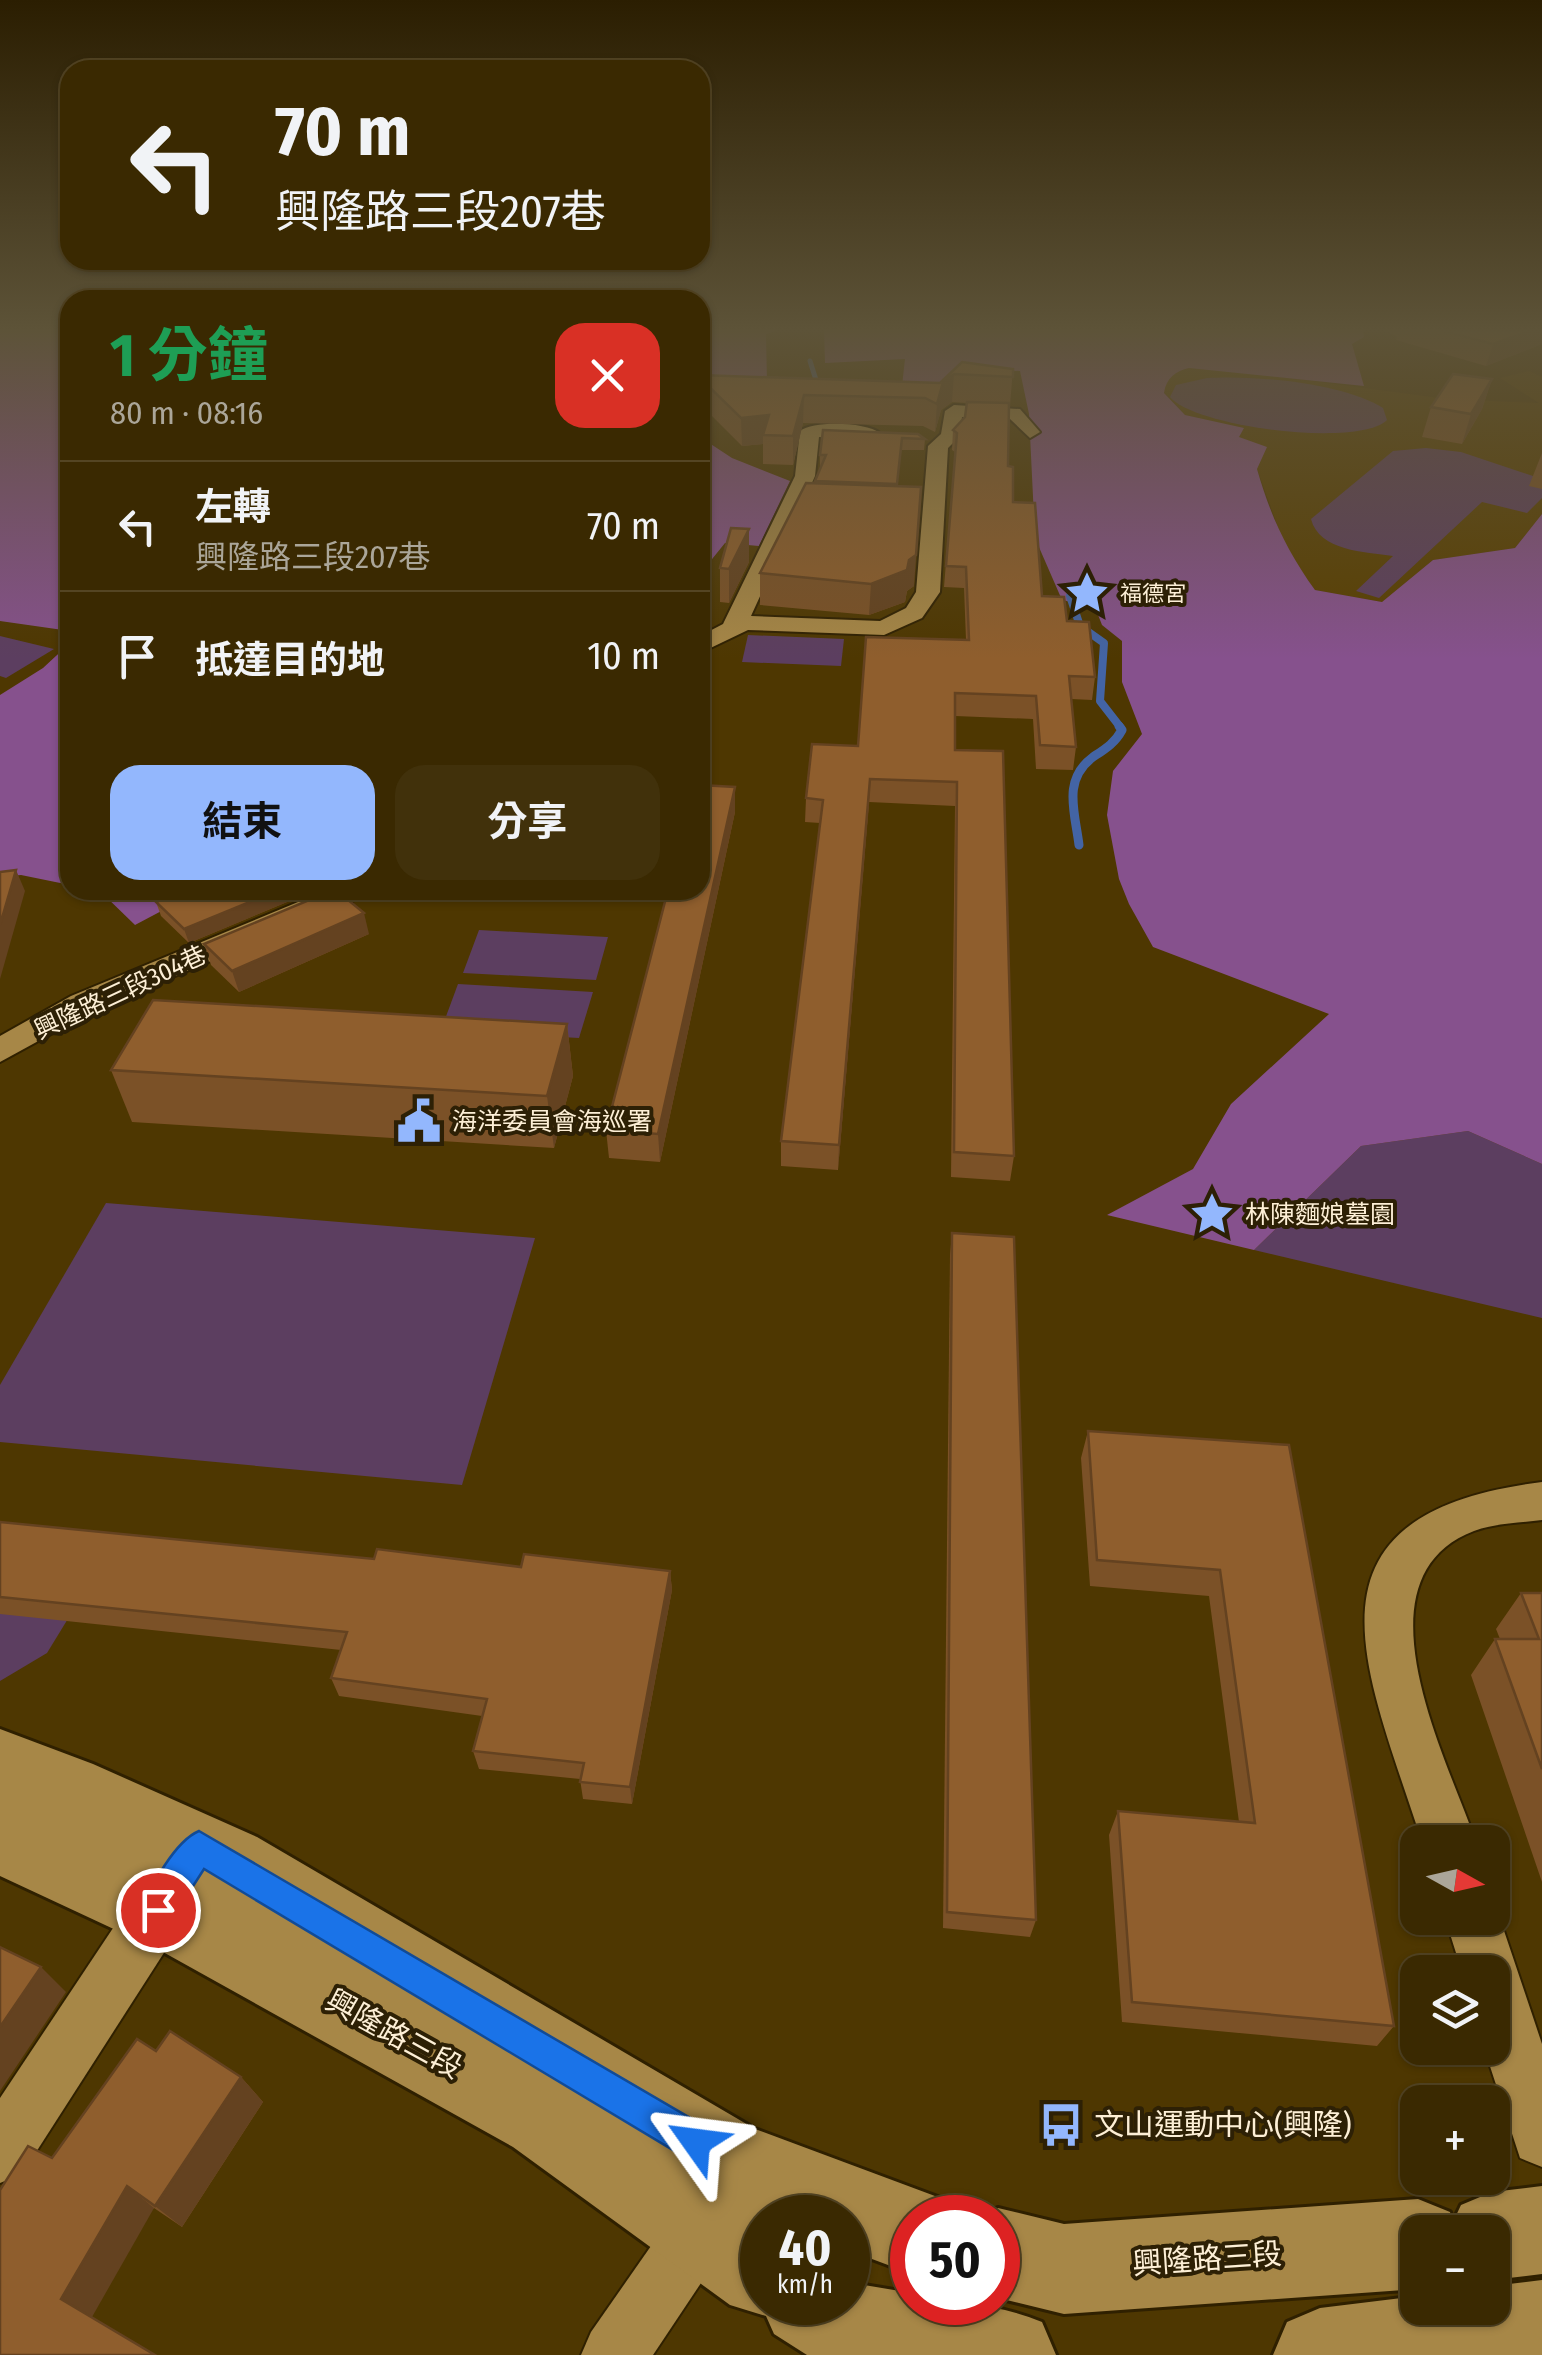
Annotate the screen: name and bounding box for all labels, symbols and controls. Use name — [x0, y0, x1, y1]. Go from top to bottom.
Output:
text: 70 m — [275, 90, 410, 174]
icon: left — [110, 100, 240, 230]
text: 興隆路三段207巷 — [275, 185, 606, 239]
text: 1 分鐘 — [110, 320, 268, 392]
button: close — [555, 323, 660, 428]
text: 80 m · 08:16 — [110, 394, 263, 432]
text: 左轉 — [195, 484, 271, 530]
icon: left — [110, 499, 165, 554]
text: 70 m — [587, 503, 660, 549]
text: 興隆路三段207巷 — [195, 538, 430, 576]
place icon: 福德宮 — [1063, 569, 1111, 617]
place label: 福德宮 — [1120, 580, 1186, 607]
icon: arrive — [110, 629, 165, 684]
text: 10 m — [587, 633, 660, 679]
text: 抵達目的地 — [195, 637, 385, 683]
button: 結束 — [110, 765, 375, 880]
button: 分享 — [395, 765, 660, 880]
street label: 興隆路三段304巷 — [30, 940, 211, 1046]
public building icon: 海洋委員會海巡署 — [395, 1097, 443, 1145]
place label: 海洋委員會海巡署 — [452, 1107, 652, 1137]
place icon: 林陳麵娘墓園 — [1188, 1190, 1236, 1238]
place label: 林陳麵娘墓園 — [1245, 1200, 1395, 1230]
north arrow — [1400, 1825, 1510, 1935]
map controls — [1400, 1825, 1510, 2325]
pin — [116, 1868, 201, 1953]
icon: arrive — [131, 1883, 186, 1938]
button: layers — [1400, 1955, 1510, 2065]
street label: 興隆路三段 — [320, 1982, 468, 2086]
button: + — [1400, 2085, 1510, 2195]
position arrow — [644, 2090, 748, 2194]
bus stop icon: 文山運動中心(興隆) — [1037, 2101, 1085, 2149]
place label: 文山運動中心(興隆) — [1094, 2107, 1352, 2143]
speed limit sign: 50 — [890, 2195, 1020, 2325]
button: − — [1400, 2215, 1510, 2325]
text: 40 — [778, 2218, 831, 2278]
street label: 興隆路三段 — [1131, 2236, 1283, 2282]
text: km/h — [777, 2270, 833, 2300]

